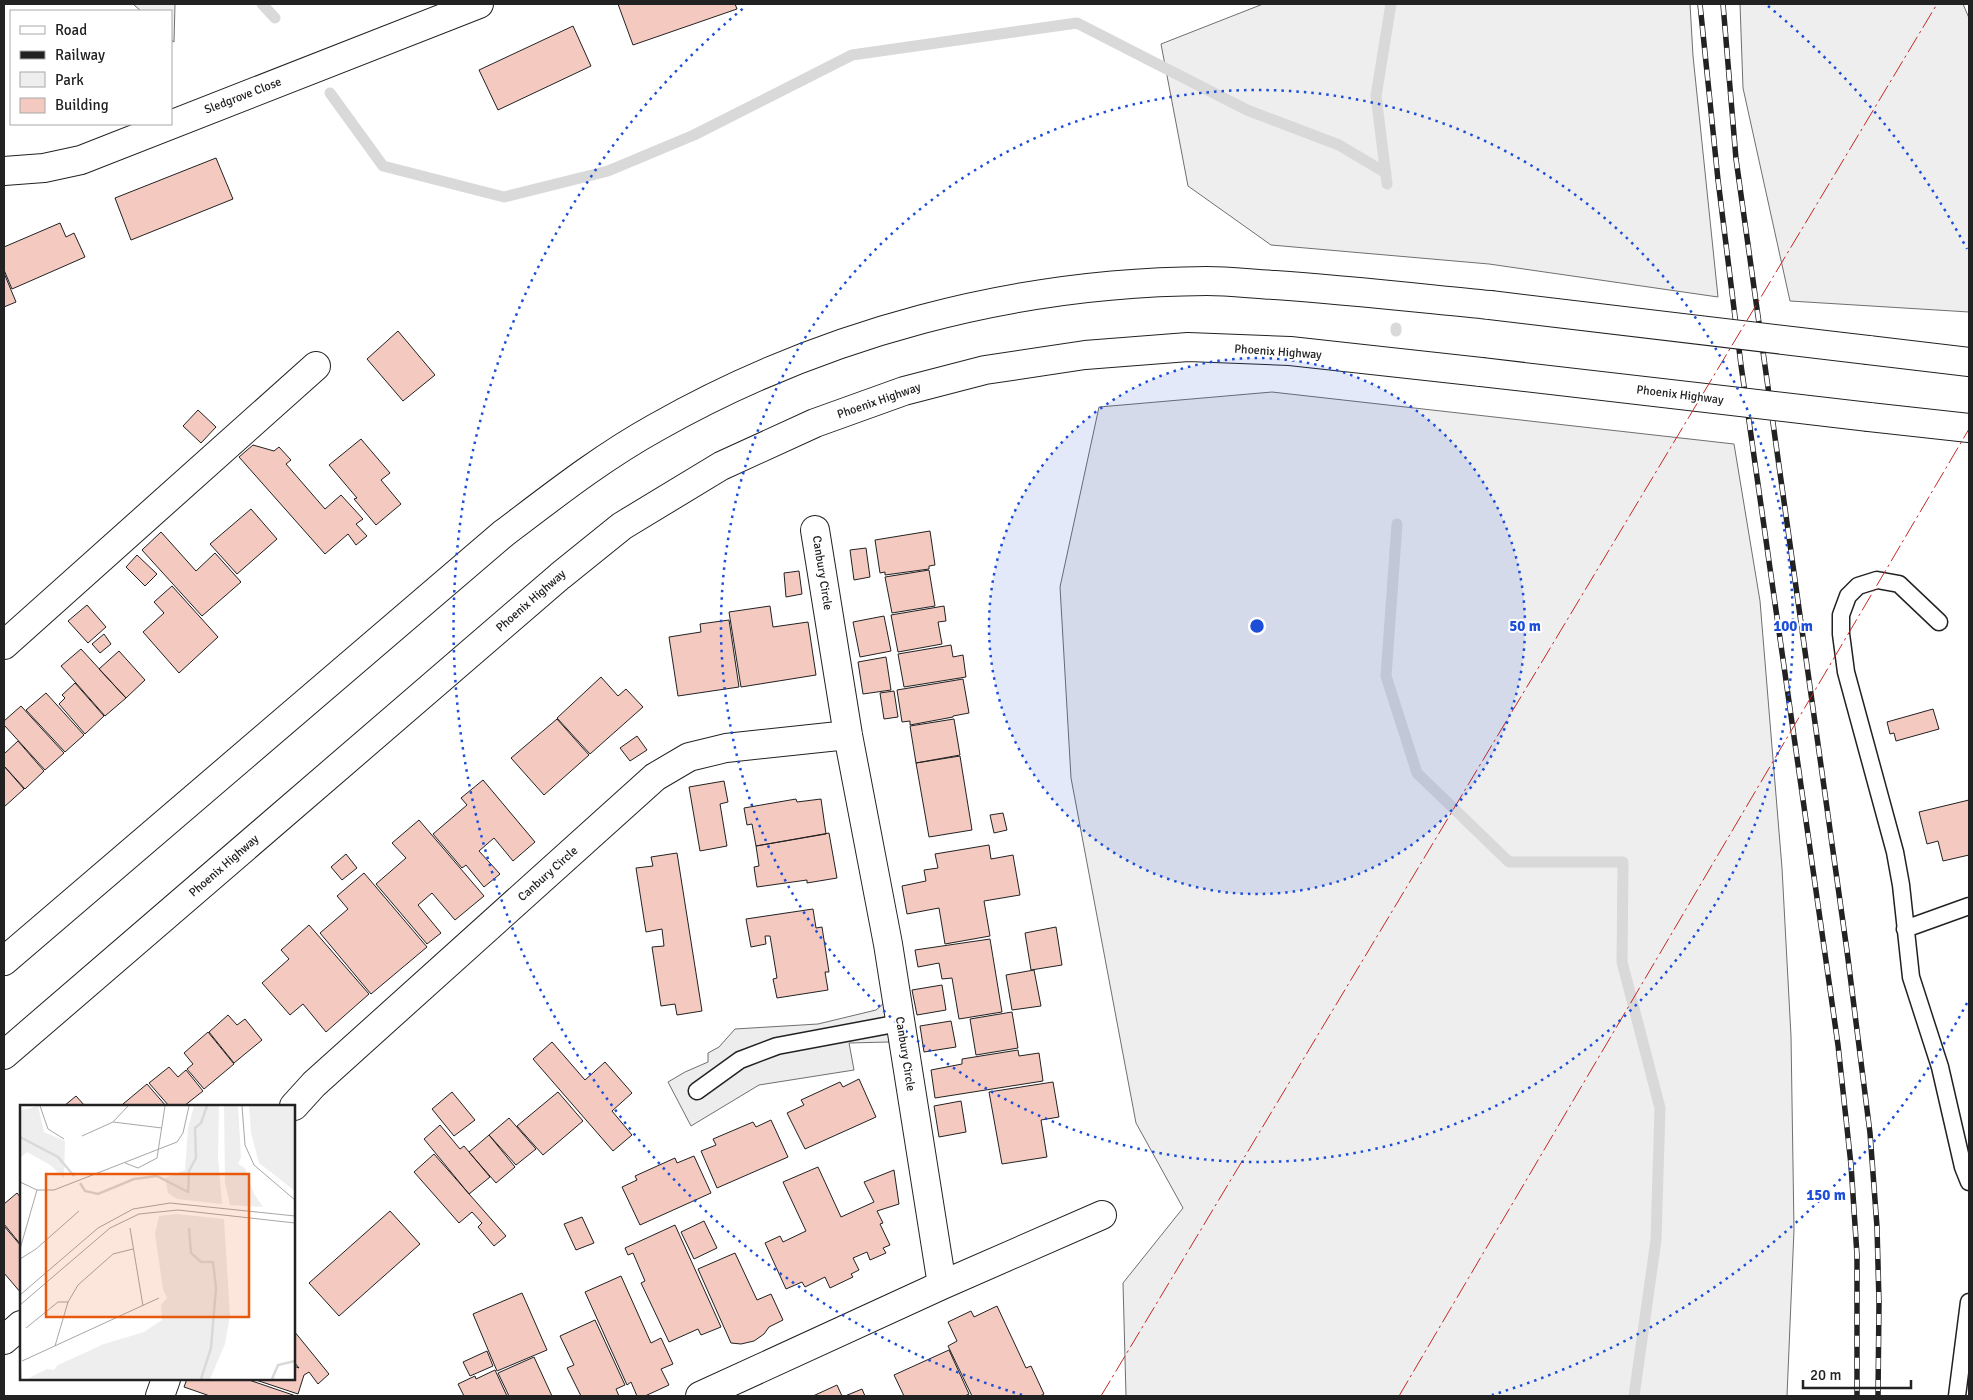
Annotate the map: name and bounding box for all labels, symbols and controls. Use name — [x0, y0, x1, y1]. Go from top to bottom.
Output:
legend — [10, 10, 172, 125]
text: Road — [55, 21, 87, 39]
text: Railway — [55, 46, 105, 64]
text: Park — [55, 71, 84, 89]
street label: Sledgrove Close — [202, 74, 284, 118]
text: Building — [55, 96, 109, 114]
street label: Phoenix Highway — [1234, 341, 1323, 363]
street label: Phoenix Highway — [835, 380, 923, 422]
street label: Phoenix Highway — [1636, 382, 1725, 408]
street label: Canbury Circle — [809, 535, 835, 611]
street label: Phoenix Highway — [493, 566, 569, 635]
centre of rings — [1248, 617, 1266, 635]
text: 50 m — [1509, 617, 1541, 635]
text: 100 m — [1773, 617, 1813, 635]
street label: Phoenix Highway — [186, 831, 262, 900]
street label: Canbury Circle — [515, 843, 581, 905]
street label: Canbury Circle — [892, 1016, 918, 1092]
inset map — [20, 1105, 295, 1380]
text: 150 m — [1806, 1186, 1846, 1204]
scale bar — [1803, 1358, 1910, 1390]
text: 20 m — [1810, 1366, 1841, 1384]

